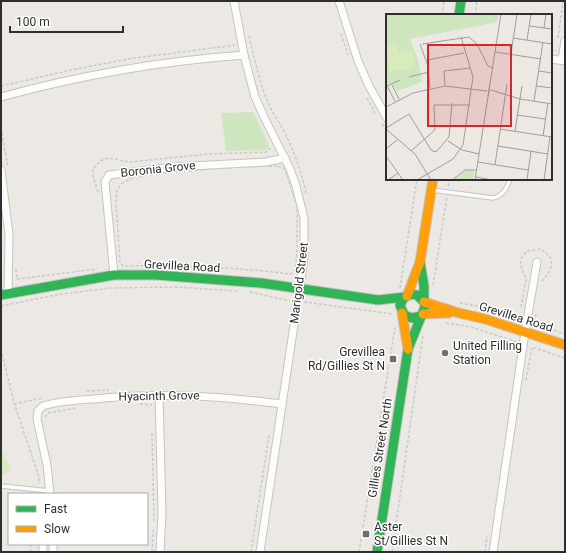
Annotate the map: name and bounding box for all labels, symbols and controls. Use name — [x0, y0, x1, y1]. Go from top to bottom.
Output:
scale bar — [10, 8, 123, 34]
inset map — [386, 14, 552, 180]
text: 100 m — [16, 15, 50, 29]
street label: Boronia Grove — [120, 158, 196, 180]
street label: Marigold Street — [287, 241, 311, 324]
street label: Grevillea Road — [143, 257, 221, 275]
street label: Grevillea Road — [477, 299, 555, 335]
place label: United Filling Station — [453, 339, 522, 367]
place label: Grevillea Rd/Gillies St N — [308, 345, 385, 373]
marker: United Filling Station — [440, 348, 450, 358]
marker: Grevillea Rd/Gillies St N — [388, 354, 398, 364]
street label: Hyacinth Grove — [118, 388, 200, 404]
street label: Gillies Street North — [365, 397, 395, 499]
legend — [8, 493, 148, 545]
text: Fast — [44, 502, 67, 516]
place label: Aster St/Gillies St N — [374, 520, 448, 548]
text: Slow — [44, 522, 70, 536]
marker: Aster St/Gillies St N — [361, 529, 371, 539]

